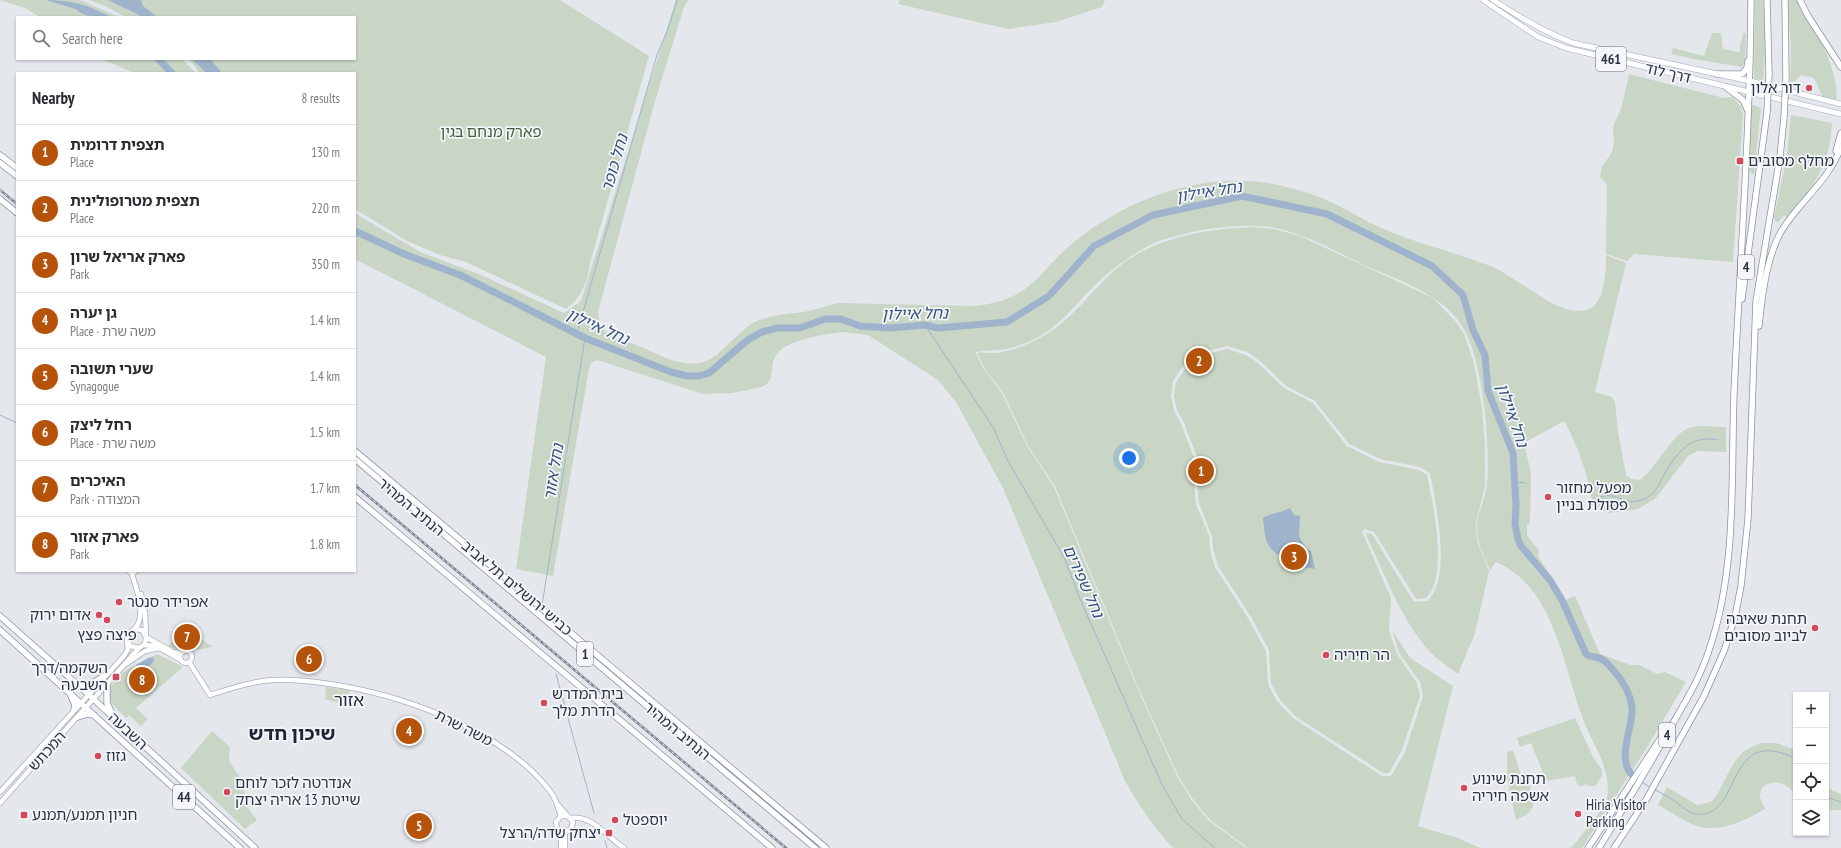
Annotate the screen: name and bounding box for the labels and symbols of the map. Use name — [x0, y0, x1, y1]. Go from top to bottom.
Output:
road number: 461 — [1596, 47, 1626, 71]
street label: דרך לוד — [1643, 58, 1693, 87]
place label: דור אלון — [1751, 78, 1801, 97]
marker: דור אלון — [1804, 83, 1814, 93]
park label: פארק מנחם בגין — [441, 122, 541, 141]
water label: נחל כופר — [596, 131, 632, 194]
place label: מחלף מסובים — [1748, 151, 1834, 170]
marker: מחלף מסובים — [1735, 156, 1745, 166]
water label: נחל איילון — [1175, 176, 1244, 206]
road number: 4 — [1738, 255, 1754, 279]
water label: נחל איילון — [882, 302, 949, 324]
water label: נחל איילון — [564, 303, 633, 349]
pin: 2 — [1186, 346, 1212, 376]
water label: נחל איילון — [1493, 381, 1534, 450]
water label: נחל אזור — [539, 441, 567, 502]
your location — [1119, 448, 1139, 468]
pin: 1 — [1188, 456, 1214, 486]
street label: הנתיב המהיר — [374, 473, 448, 540]
place label: מפעל מחזור פסולת בניין — [1556, 478, 1631, 514]
marker: מפעל מחזור פסולת בניין — [1543, 492, 1553, 502]
street label: כביש ירושלים תל אביב — [458, 536, 577, 640]
water label: נחל שפירים — [1059, 542, 1109, 621]
pin: 3 — [1281, 542, 1307, 572]
place label: אפרידר סנטר — [127, 592, 208, 611]
marker: אפרידר סנטר — [114, 597, 124, 607]
place label: אדום ירוק — [30, 605, 91, 624]
place label: תחנת שאיבה לביוב מסובים — [1724, 609, 1807, 645]
marker: אדום ירוק — [94, 610, 104, 620]
marker: פיצה פצץ — [102, 615, 112, 625]
pin: 7 — [174, 622, 200, 652]
marker: תחנת שאיבה לביוב מסובים — [1810, 623, 1820, 633]
place label: פיצה פצץ — [77, 625, 137, 644]
road number: 1 — [577, 642, 593, 666]
pin: 6 — [296, 644, 322, 674]
place label: הר חיריה — [1334, 645, 1390, 664]
marker: הר חיריה — [1321, 650, 1331, 660]
place label: השקמה/דרך השבעה — [31, 658, 108, 694]
pin: 8 — [129, 665, 155, 695]
marker: השקמה/דרך השבעה — [111, 672, 121, 682]
place label: בית המדרש הדרת מלך — [552, 684, 624, 720]
district label: אזור — [334, 689, 364, 711]
street label: הנתיב המהיר — [640, 697, 714, 764]
marker: בית המדרש הדרת מלך — [539, 698, 549, 708]
street label: משה שרת — [432, 705, 496, 750]
street label: השבעה — [105, 708, 152, 754]
pin: 4 — [396, 716, 422, 746]
district label: שיכון חדש — [249, 721, 335, 745]
road number: 4 — [1659, 723, 1675, 747]
street label: המכתש — [24, 727, 70, 775]
place label: גזוז — [106, 746, 126, 765]
marker: גזוז — [93, 751, 103, 761]
place label: תחנת שינוע אשפה חיריה — [1472, 769, 1549, 805]
place label: אנדרטה לזכר לוחם שייטת 13 אריה יצחק — [235, 773, 361, 809]
marker: תחנת שינוע אשפה חיריה — [1459, 783, 1469, 793]
road number: 44 — [173, 785, 195, 809]
marker: אנדרטה לזכר לוחם שייטת 13 אריה יצחק — [222, 787, 232, 797]
place label: Hiria Visitor Parking — [1586, 795, 1647, 831]
place label: חניון תמנע/תמנע — [32, 805, 137, 824]
marker: Hiria Visitor Parking — [1573, 809, 1583, 819]
marker: חניון תמנע/תמנע — [19, 810, 29, 820]
place label: יוספטל — [623, 810, 668, 829]
pin: 5 — [406, 811, 432, 841]
marker: יוספטל — [610, 815, 620, 825]
place label: יצחק שדה/הרצל — [500, 823, 601, 842]
marker: יצחק שדה/הרצל — [604, 828, 614, 838]

